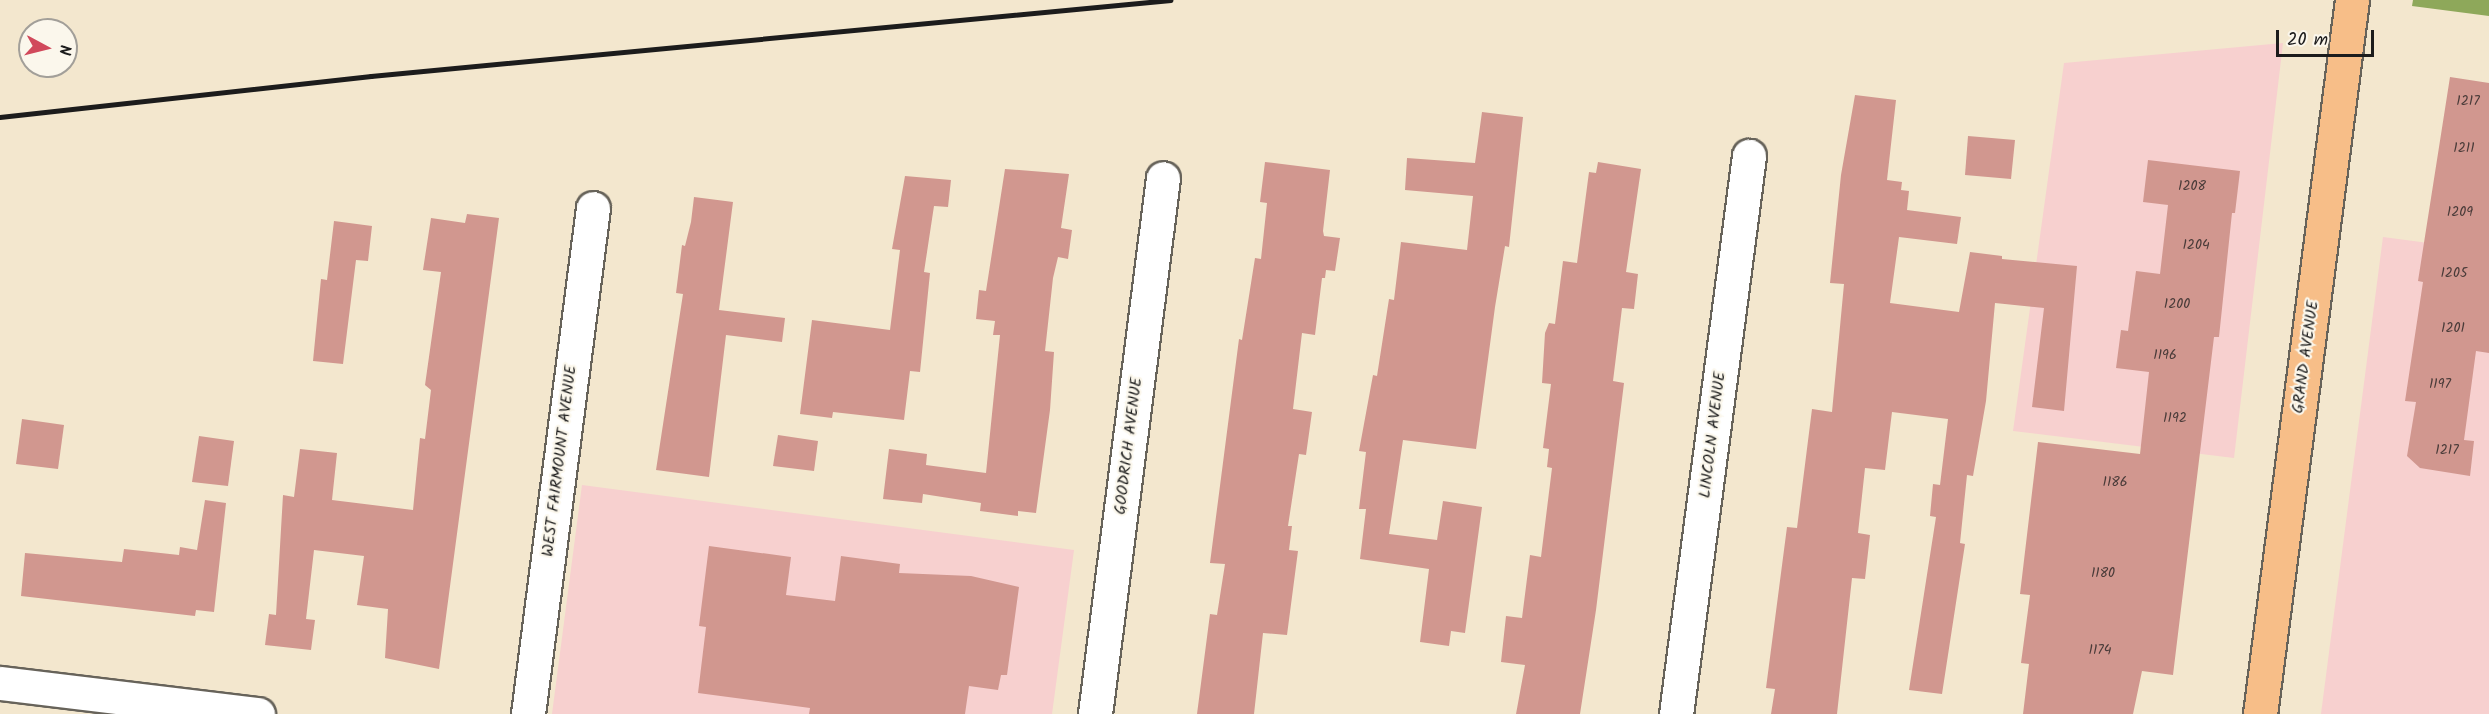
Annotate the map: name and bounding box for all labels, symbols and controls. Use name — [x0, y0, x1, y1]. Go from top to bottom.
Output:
north arrow — [18, 18, 78, 78]
scale bar — [2279, 18, 2376, 56]
text: 20 m — [2287, 26, 2328, 55]
text: N — [51, 43, 77, 57]
house number: 1217 — [2456, 93, 2480, 109]
house number: 1211 — [2453, 140, 2475, 156]
house number: 1208 — [2178, 178, 2206, 194]
house number: 1209 — [2447, 204, 2473, 220]
house number: 1204 — [2182, 237, 2210, 253]
house number: 1205 — [2440, 265, 2468, 281]
house number: 1200 — [2164, 296, 2190, 312]
street label: GRAND AVENUE — [2289, 299, 2323, 415]
house number: 1201 — [2441, 320, 2465, 336]
house number: 1196 — [2153, 347, 2177, 363]
street label: WEST FAIRMOUNT AVENUE — [539, 364, 581, 558]
street label: LINCOLN AVENUE — [1696, 371, 1730, 499]
street label: GOODRICH AVENUE — [1111, 376, 1147, 516]
house number: 1197 — [2429, 376, 2451, 392]
house number: 1192 — [2163, 410, 2187, 426]
house number: 1217 — [2435, 442, 2459, 458]
house number: 1186 — [2102, 474, 2128, 490]
house number: 1180 — [2091, 565, 2115, 581]
house number: 1174 — [2089, 642, 2111, 658]

